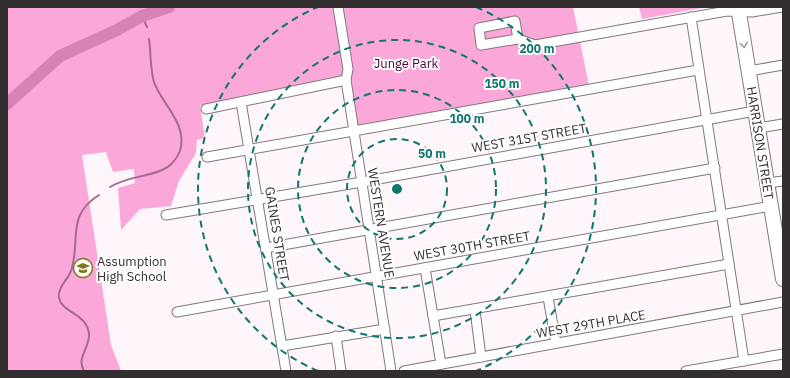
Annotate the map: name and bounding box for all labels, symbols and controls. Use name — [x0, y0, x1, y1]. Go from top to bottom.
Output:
text: 200 m — [519, 41, 555, 56]
one-way arrow — [740, 42, 748, 49]
park label: Junge Park — [374, 55, 438, 72]
text: 150 m — [484, 76, 520, 91]
street label: HARRISON STREET — [743, 85, 777, 201]
text: 100 m — [449, 111, 485, 126]
street label: WEST 31ST STREET — [470, 119, 588, 156]
text: 50 m — [418, 146, 446, 161]
street label: WESTERN AVENUE — [364, 167, 398, 279]
centre of rings — [390, 182, 404, 196]
street label: GAINES STREET — [261, 185, 293, 283]
street label: WEST 30TH STREET — [412, 227, 532, 265]
place label: Assumption High School — [97, 253, 167, 285]
school or university icon: Assumption High School — [72, 257, 94, 279]
street label: WEST 29TH PLACE — [535, 306, 647, 342]

